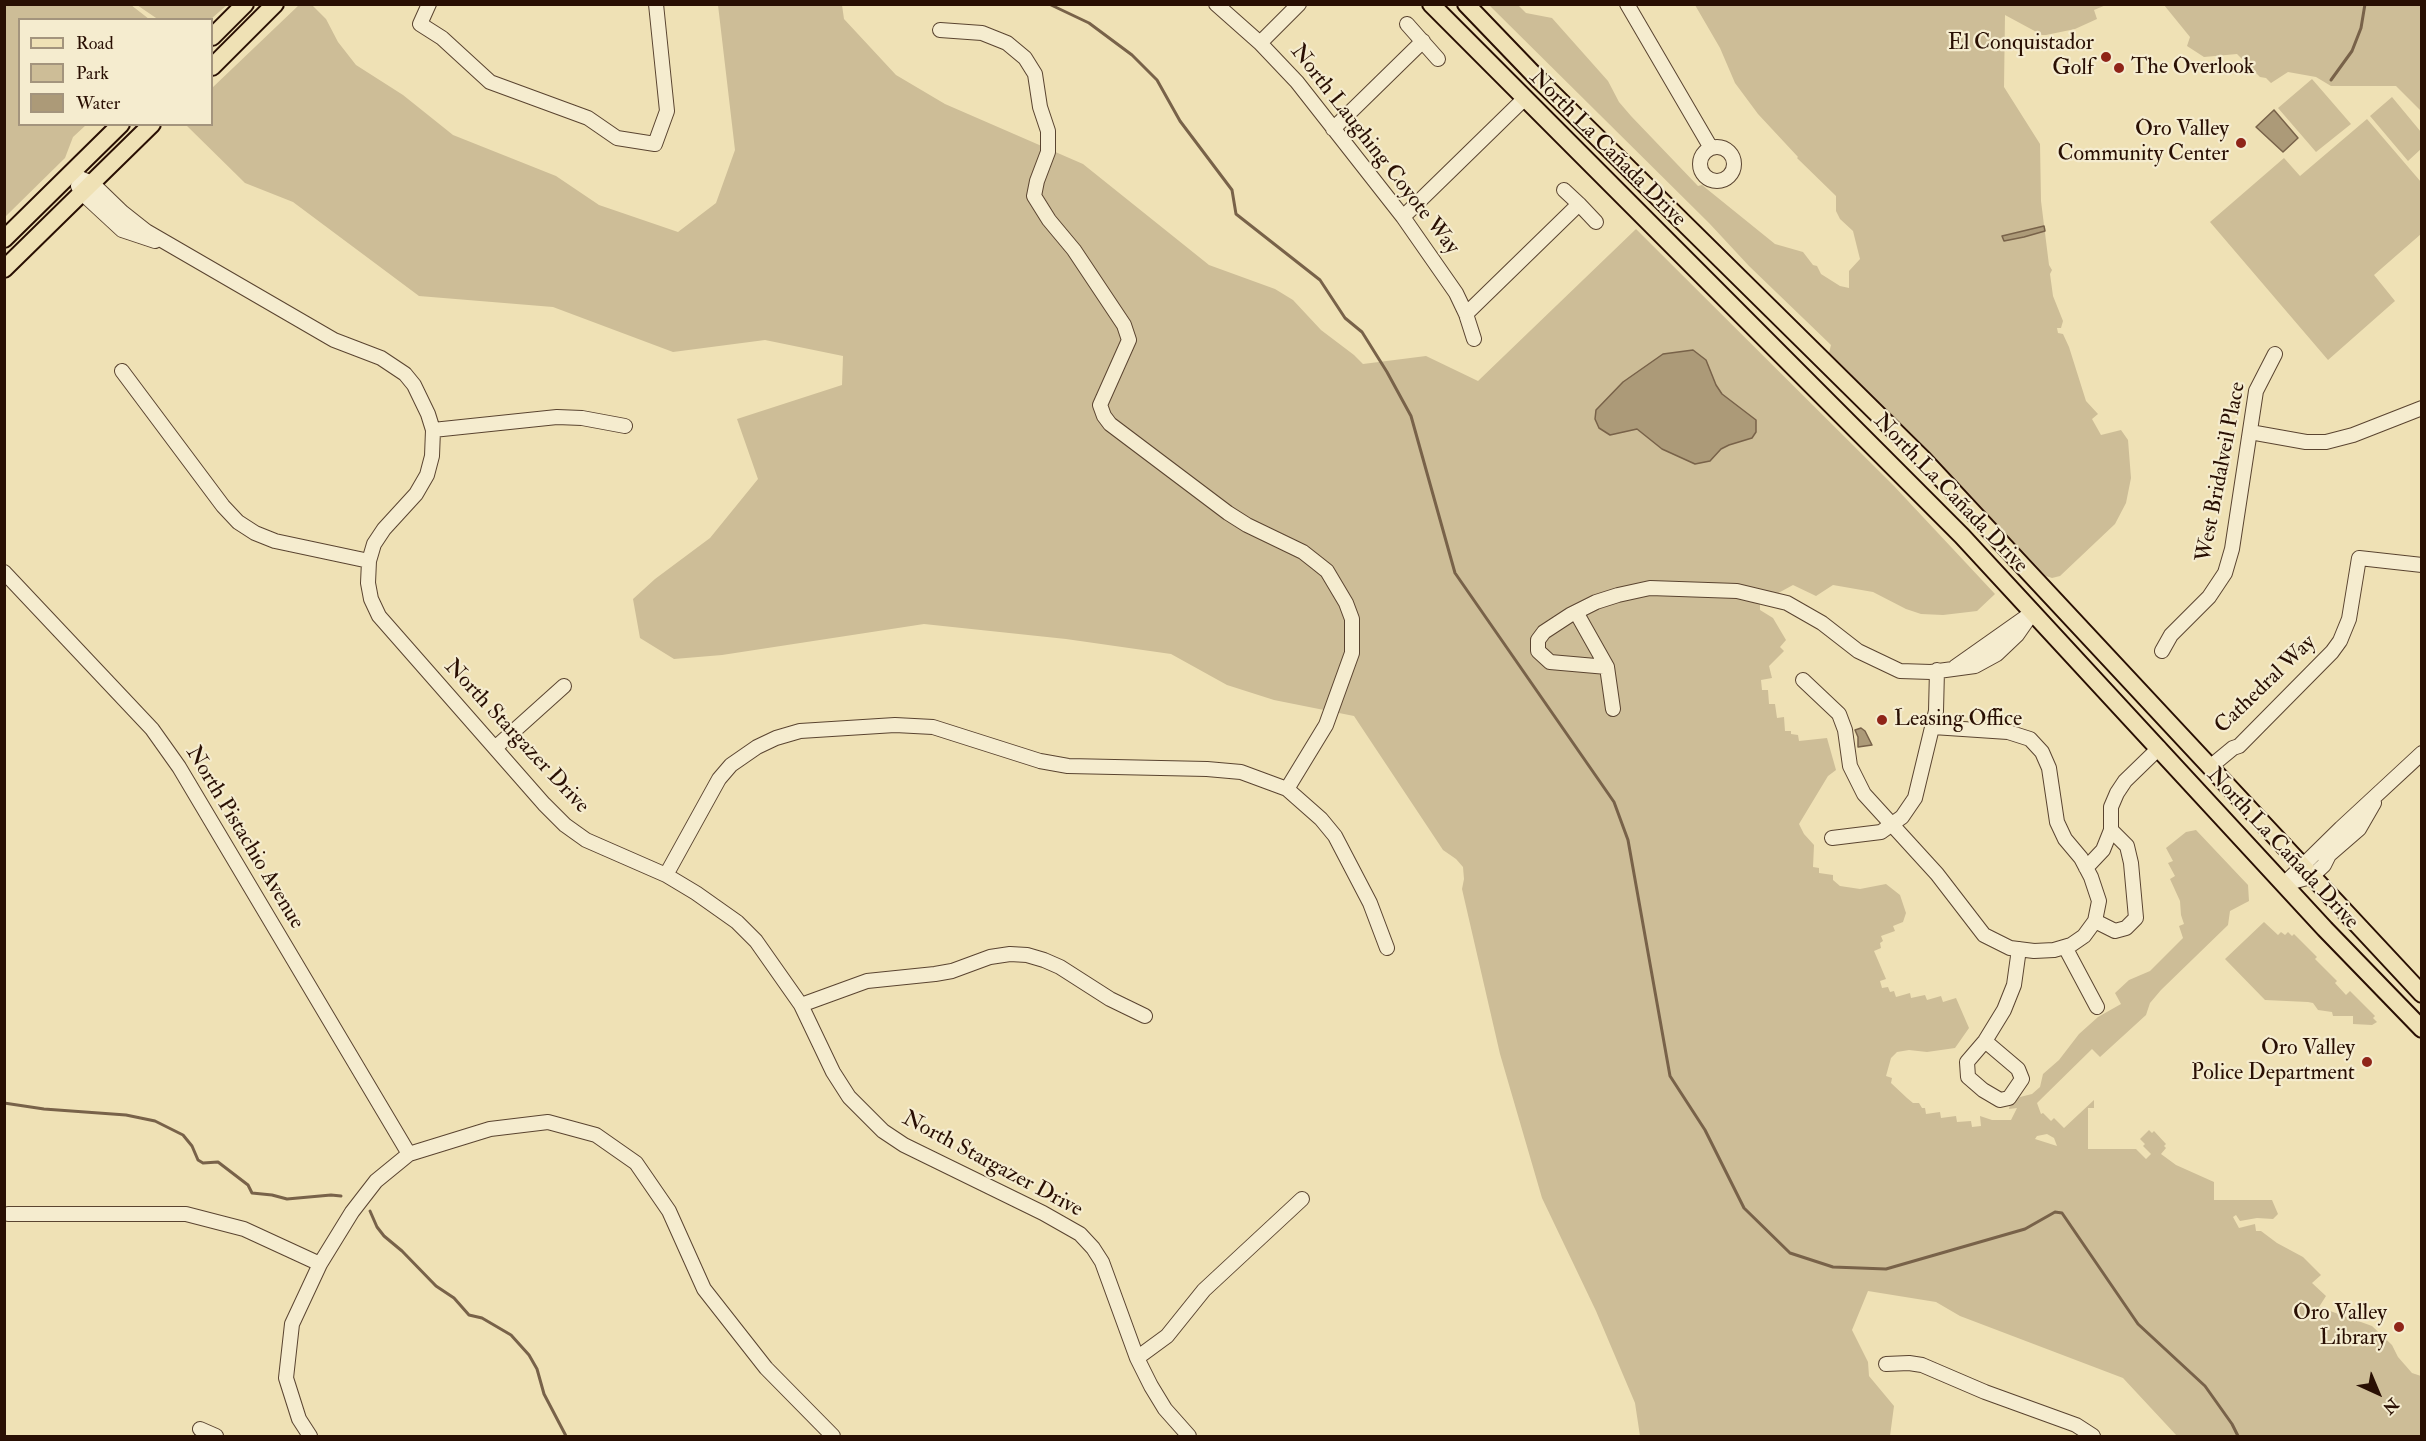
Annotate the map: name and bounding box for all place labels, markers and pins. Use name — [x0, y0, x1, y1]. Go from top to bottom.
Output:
place label: El Conquistador Golf — [1948, 31, 2094, 82]
marker: El Conquistador Golf — [2099, 50, 2113, 64]
place label: The Overlook — [2131, 55, 2254, 81]
marker: The Overlook — [2112, 61, 2126, 75]
place label: Oro Valley Community Center — [2057, 117, 2229, 168]
marker: Oro Valley Community Center — [2234, 136, 2248, 150]
place label: Leasing Office — [1894, 707, 2022, 733]
marker: Leasing Office — [1875, 713, 1889, 727]
place label: Oro Valley Police Department — [2191, 1036, 2355, 1088]
marker: Oro Valley Police Department — [2360, 1055, 2374, 1069]
place label: Oro Valley Library — [2293, 1301, 2387, 1352]
marker: Oro Valley Library — [2392, 1320, 2406, 1334]

